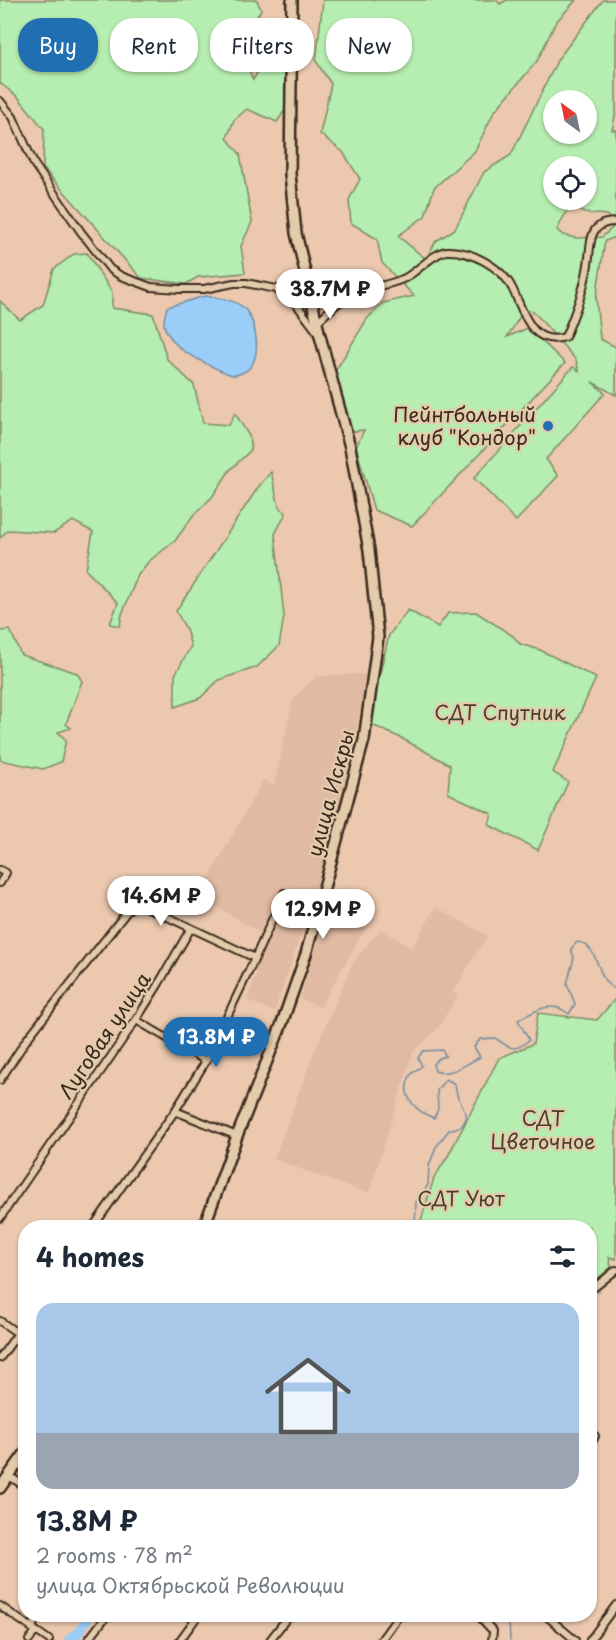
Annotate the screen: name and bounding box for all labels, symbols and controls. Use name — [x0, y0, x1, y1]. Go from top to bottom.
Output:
chip: Buy — [18, 18, 98, 72]
chip: Rent — [110, 18, 198, 72]
chip: Filters — [210, 18, 314, 72]
chip: New — [326, 18, 412, 72]
north arrow — [543, 90, 597, 144]
map controls — [543, 90, 597, 210]
button: locate — [543, 156, 597, 210]
pin: 38.7M ₽ — [275, 269, 385, 320]
text: 38.7M ₽ — [290, 273, 370, 303]
place label: Пейнтбольный клуб "Кондор" — [393, 399, 536, 452]
marker: Пейнтбольный клуб "Кондор" — [541, 419, 555, 433]
park label: СДТ Спутник — [434, 697, 566, 727]
street label: улица Искры — [299, 726, 361, 860]
pin: 14.6M ₽ — [106, 876, 216, 927]
text: 14.6M ₽ — [121, 880, 201, 910]
pin: 12.9M ₽ — [268, 889, 378, 940]
text: 12.9M ₽ — [285, 893, 361, 923]
street label: Луговая улица — [50, 965, 158, 1104]
pin: 13.8M ₽ — [161, 1017, 271, 1068]
text: 13.8M ₽ — [177, 1021, 255, 1051]
park label: СДТ Цветочное — [491, 1103, 595, 1156]
park label: СДТ Уют — [417, 1183, 505, 1213]
text: 4 homes — [36, 1237, 144, 1276]
icon: filters — [546, 1240, 579, 1273]
icon: home — [254, 1342, 362, 1450]
text: 13.8M ₽ — [36, 1501, 137, 1540]
text: 2 rooms · 78 m² — [36, 1540, 193, 1570]
text: улица Октябрьской Революции — [36, 1570, 345, 1600]

